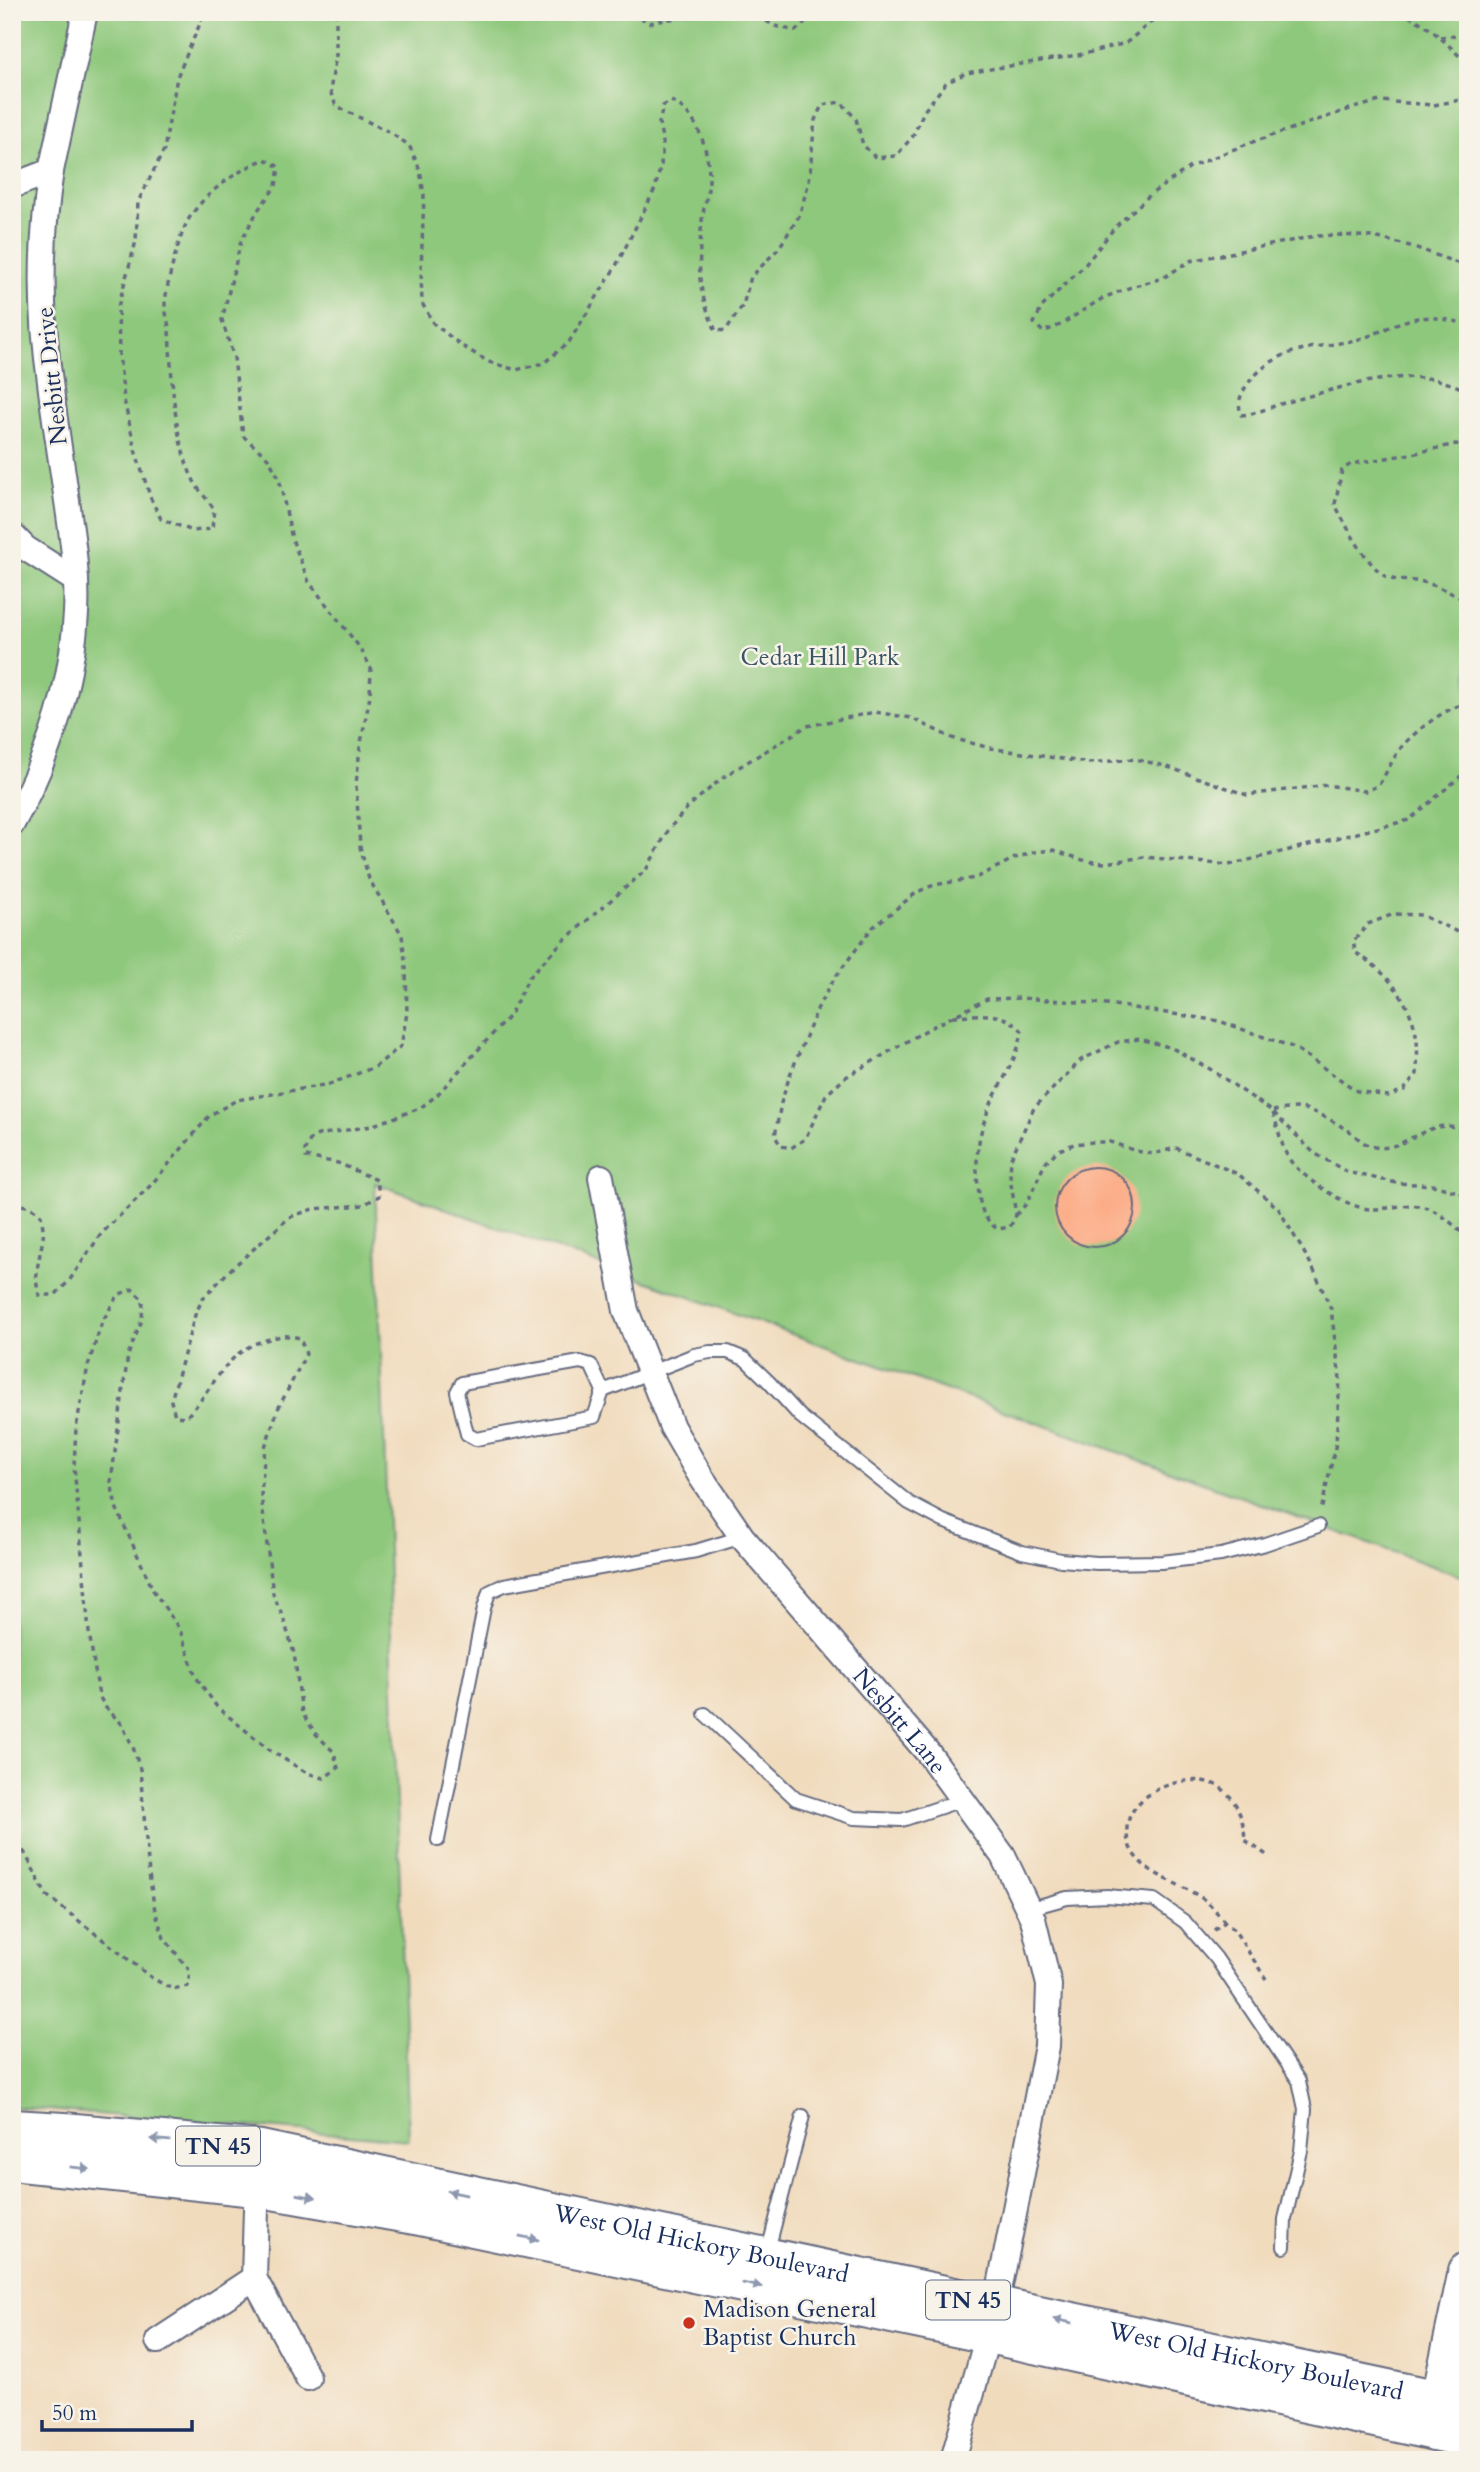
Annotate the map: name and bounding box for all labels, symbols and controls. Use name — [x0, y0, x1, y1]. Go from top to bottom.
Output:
street label: Nesbitt Drive — [28, 305, 76, 447]
park label: Cedar Hill Park — [740, 641, 900, 674]
street label: Nesbitt Lane — [845, 1661, 955, 1781]
road number: TN 45 — [176, 2126, 260, 2166]
one-way arrow — [149, 2134, 171, 2145]
one-way arrow — [69, 2163, 91, 2174]
one-way arrow — [446, 2187, 468, 2198]
one-way arrow — [295, 2191, 317, 2202]
street label: West Old Hickory Boulevard — [550, 2196, 852, 2291]
one-way arrow — [518, 2232, 540, 2243]
one-way arrow — [741, 2279, 763, 2290]
road number: TN 45 — [926, 2280, 1010, 2320]
place label: Madison General Baptist Church — [703, 2293, 876, 2354]
street label: West Old Hickory Boulevard — [1105, 2313, 1407, 2408]
marker: Madison General Baptist Church — [681, 2315, 697, 2331]
one-way arrow — [1052, 2315, 1074, 2326]
scale bar — [42, 2388, 192, 2432]
text: 50 m — [52, 2399, 97, 2428]

